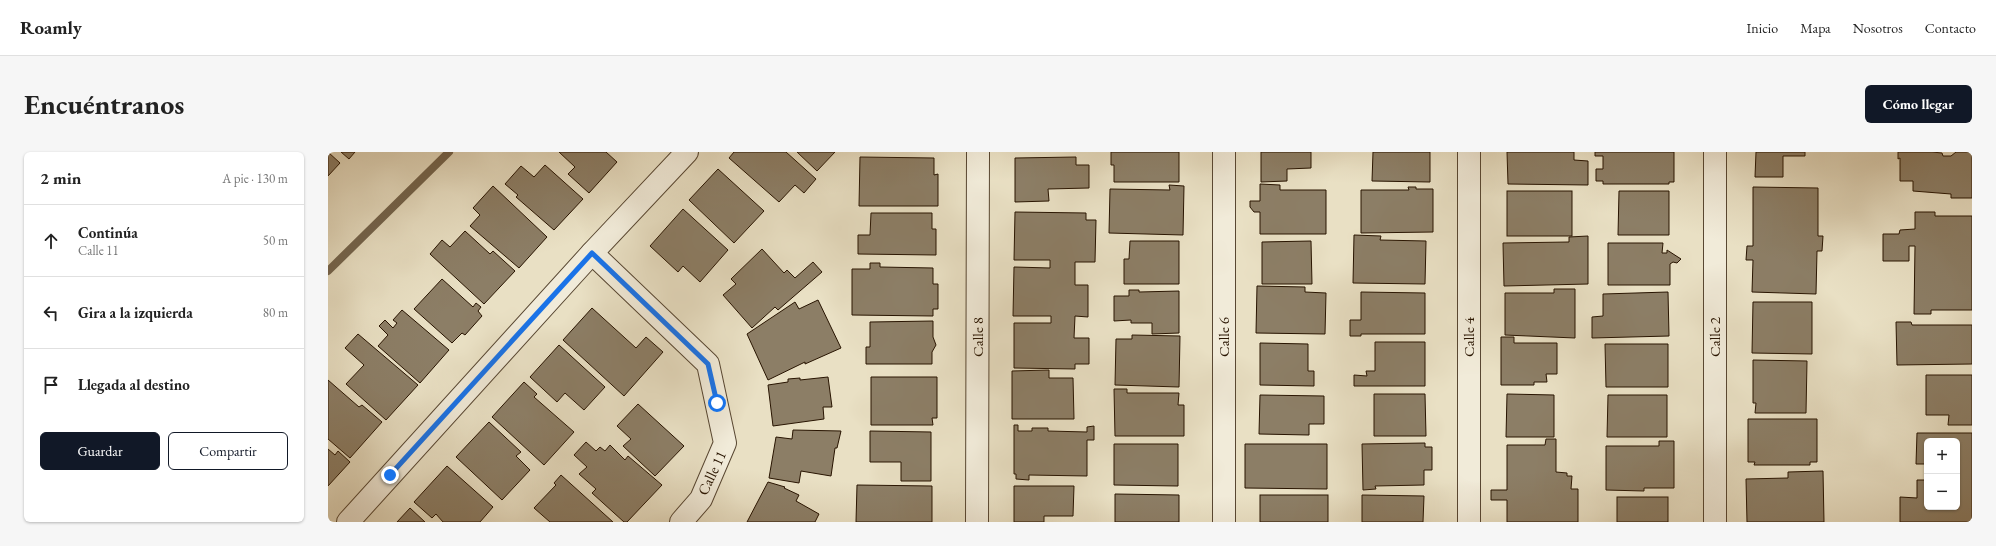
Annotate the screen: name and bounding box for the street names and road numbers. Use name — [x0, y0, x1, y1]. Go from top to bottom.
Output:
street label: Calle 4 — [1459, 316, 1478, 357]
street label: Calle 2 — [1705, 316, 1724, 357]
street label: Calle 8 — [968, 317, 987, 357]
street label: Calle 6 — [1214, 317, 1233, 357]
street label: Calle 11 — [693, 447, 730, 498]

